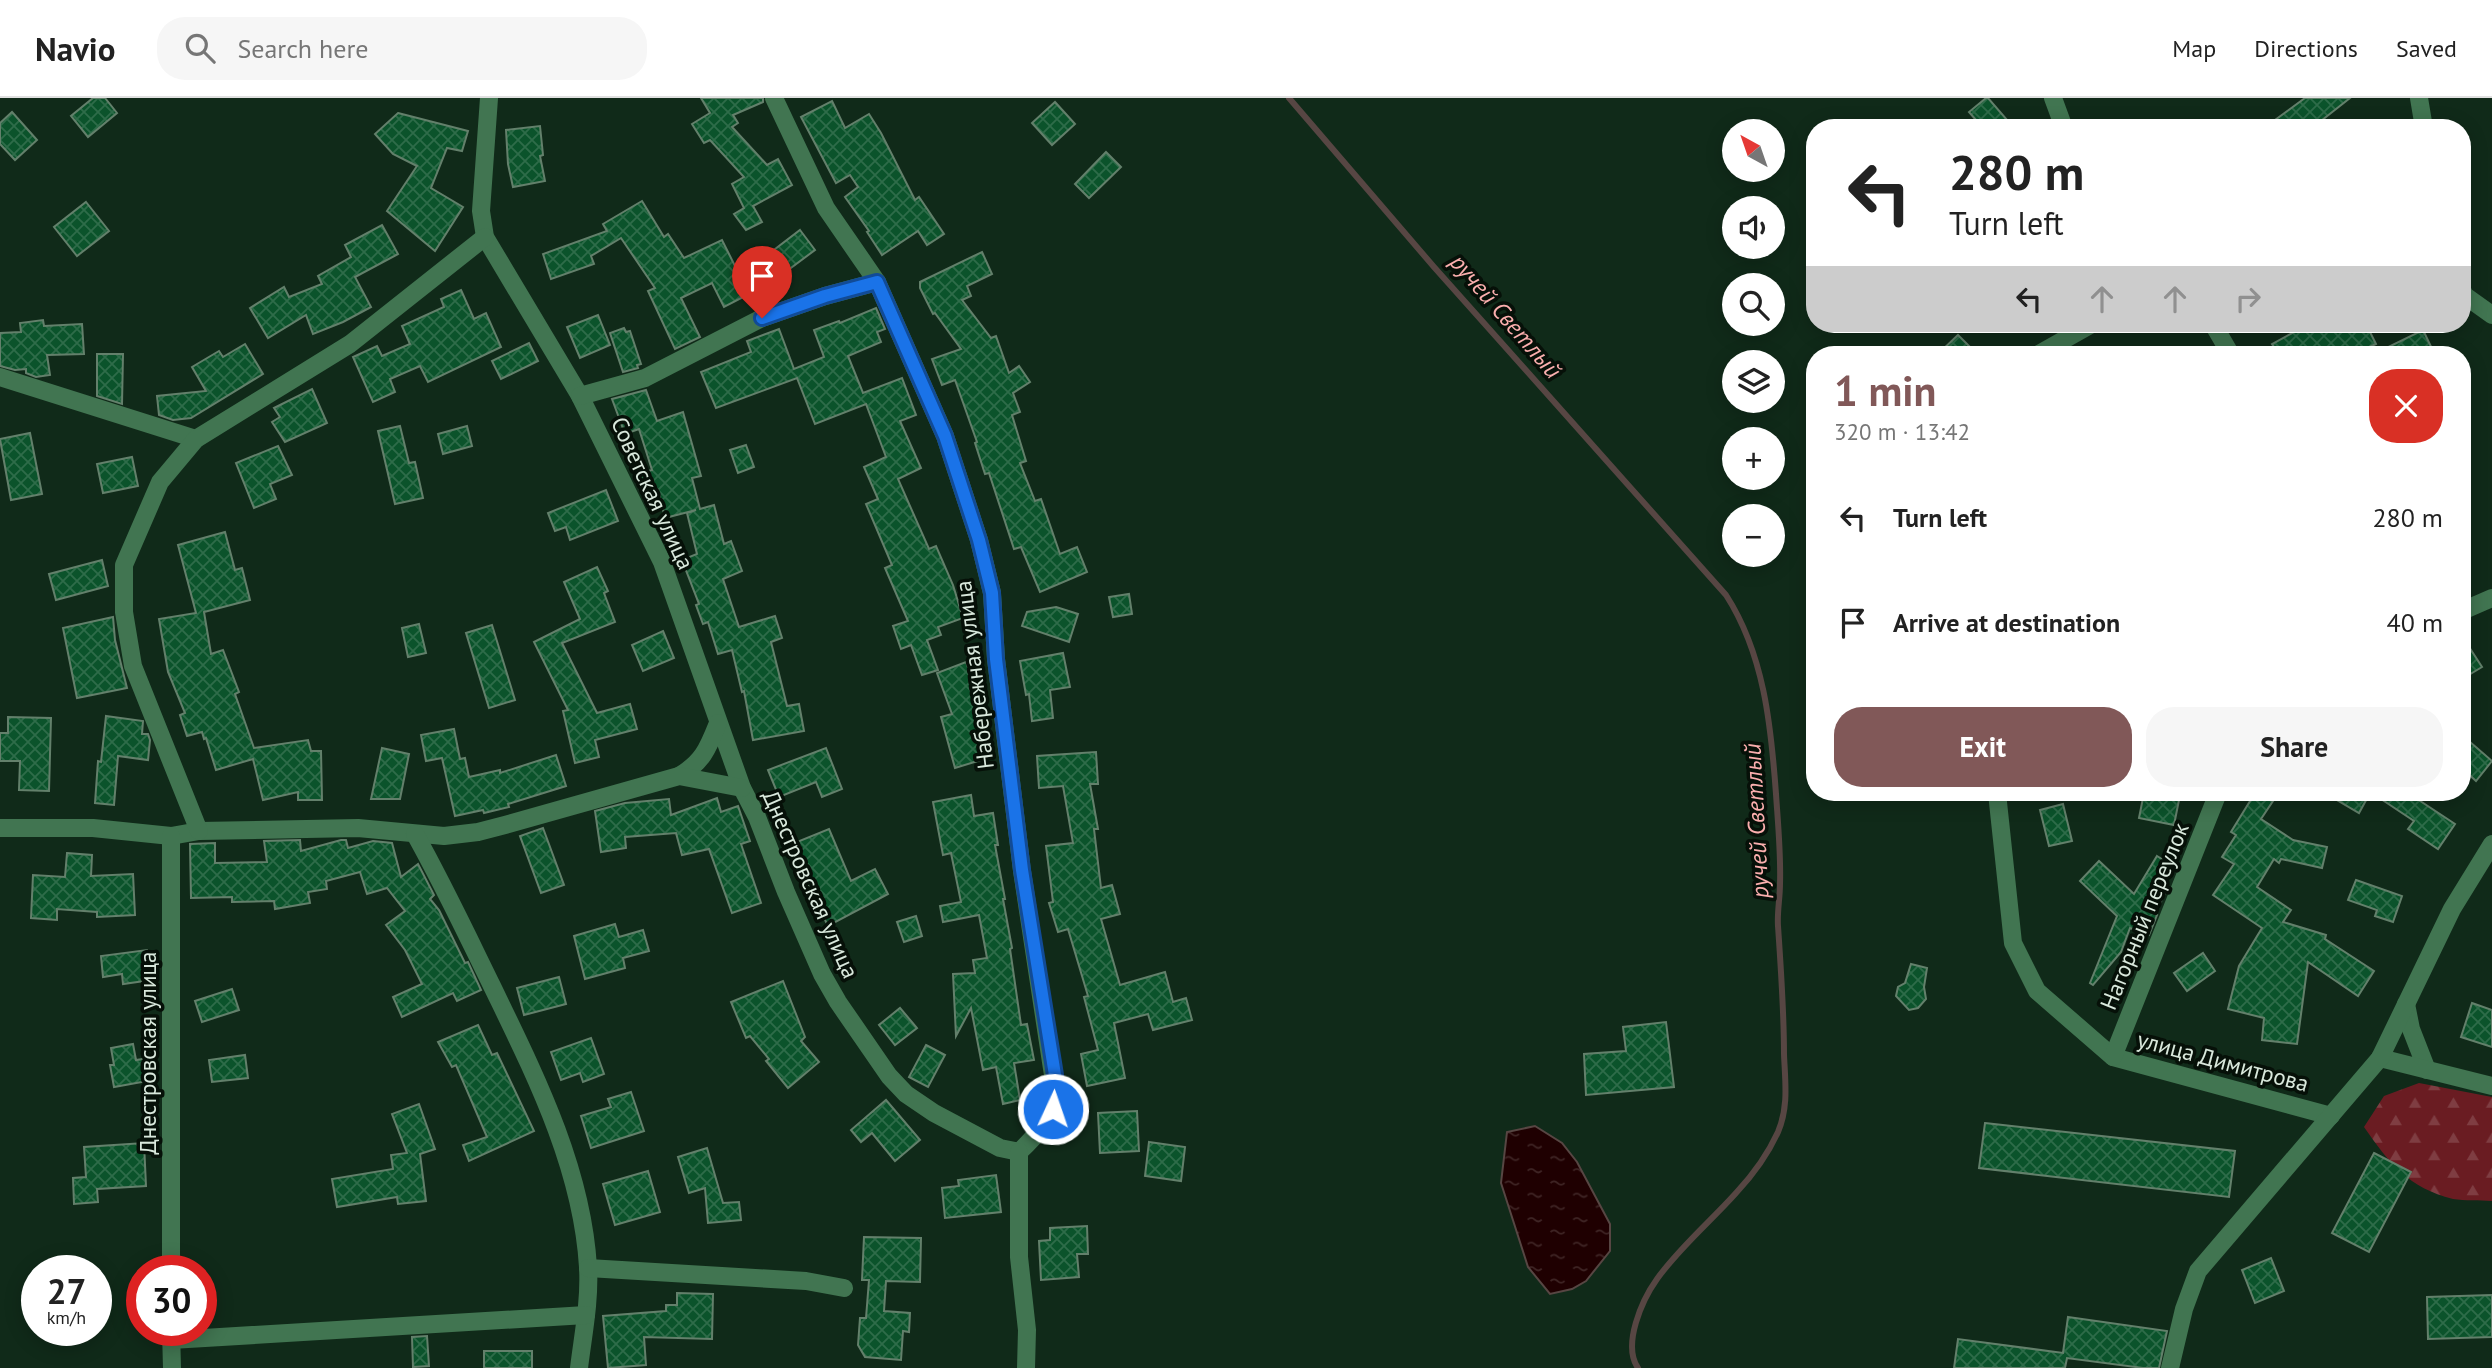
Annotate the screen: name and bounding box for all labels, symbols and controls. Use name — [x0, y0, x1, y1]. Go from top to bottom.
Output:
search box — [157, 17, 647, 80]
text: Navio — [35, 27, 115, 70]
icon: search — [181, 29, 219, 67]
text: Search here — [237, 32, 369, 65]
text: Map — [2172, 33, 2216, 64]
text: Directions — [2254, 33, 2358, 64]
text: Saved — [2396, 33, 2457, 64]
north arrow — [1722, 119, 1785, 182]
map controls — [1722, 119, 1785, 567]
text: 280 m — [1949, 140, 2084, 204]
icon: left — [1834, 147, 1925, 238]
button: sound — [1722, 196, 1785, 259]
text: Turn left — [1949, 202, 2064, 244]
pin — [732, 246, 792, 318]
water label: ручей Светлый — [1443, 247, 1569, 385]
icon: arrive — [743, 257, 781, 295]
button: search — [1722, 273, 1785, 336]
icon: left — [2010, 280, 2048, 318]
icon: ahead — [2083, 280, 2121, 318]
icon: ahead — [2156, 280, 2194, 318]
icon: right — [2229, 280, 2267, 318]
button: layers — [1722, 350, 1785, 413]
text: 1 min — [1834, 363, 1936, 418]
button: close — [2369, 369, 2443, 443]
street label: Советская улица — [605, 412, 701, 574]
text: 320 m · 13:42 — [1834, 417, 1970, 446]
button: + — [1722, 427, 1785, 490]
icon: left — [1834, 499, 1872, 537]
text: Turn left — [1893, 501, 1987, 534]
text: 280 m — [2372, 501, 2443, 534]
button: − — [1722, 504, 1785, 567]
street label: Набережная улица — [948, 579, 1000, 771]
icon: arrive — [1834, 604, 1872, 642]
text: Arrive at destination — [1893, 606, 2120, 639]
text: 40 m — [2387, 606, 2443, 639]
button: Exit — [1834, 707, 2132, 787]
button: Share — [2146, 707, 2443, 787]
water label: ручей Светлый — [1736, 743, 1776, 900]
street label: Днестровская улица — [756, 785, 866, 983]
street label: Нагорный переулок — [2093, 818, 2195, 1014]
street label: Днестровская улица — [133, 951, 162, 1155]
street label: улица Димитрова — [2134, 1024, 2312, 1098]
position arrow — [1016, 1072, 1090, 1146]
speed limit sign: 30 — [126, 1255, 217, 1346]
text: 27 — [47, 1268, 86, 1314]
text: km/h — [47, 1306, 86, 1329]

